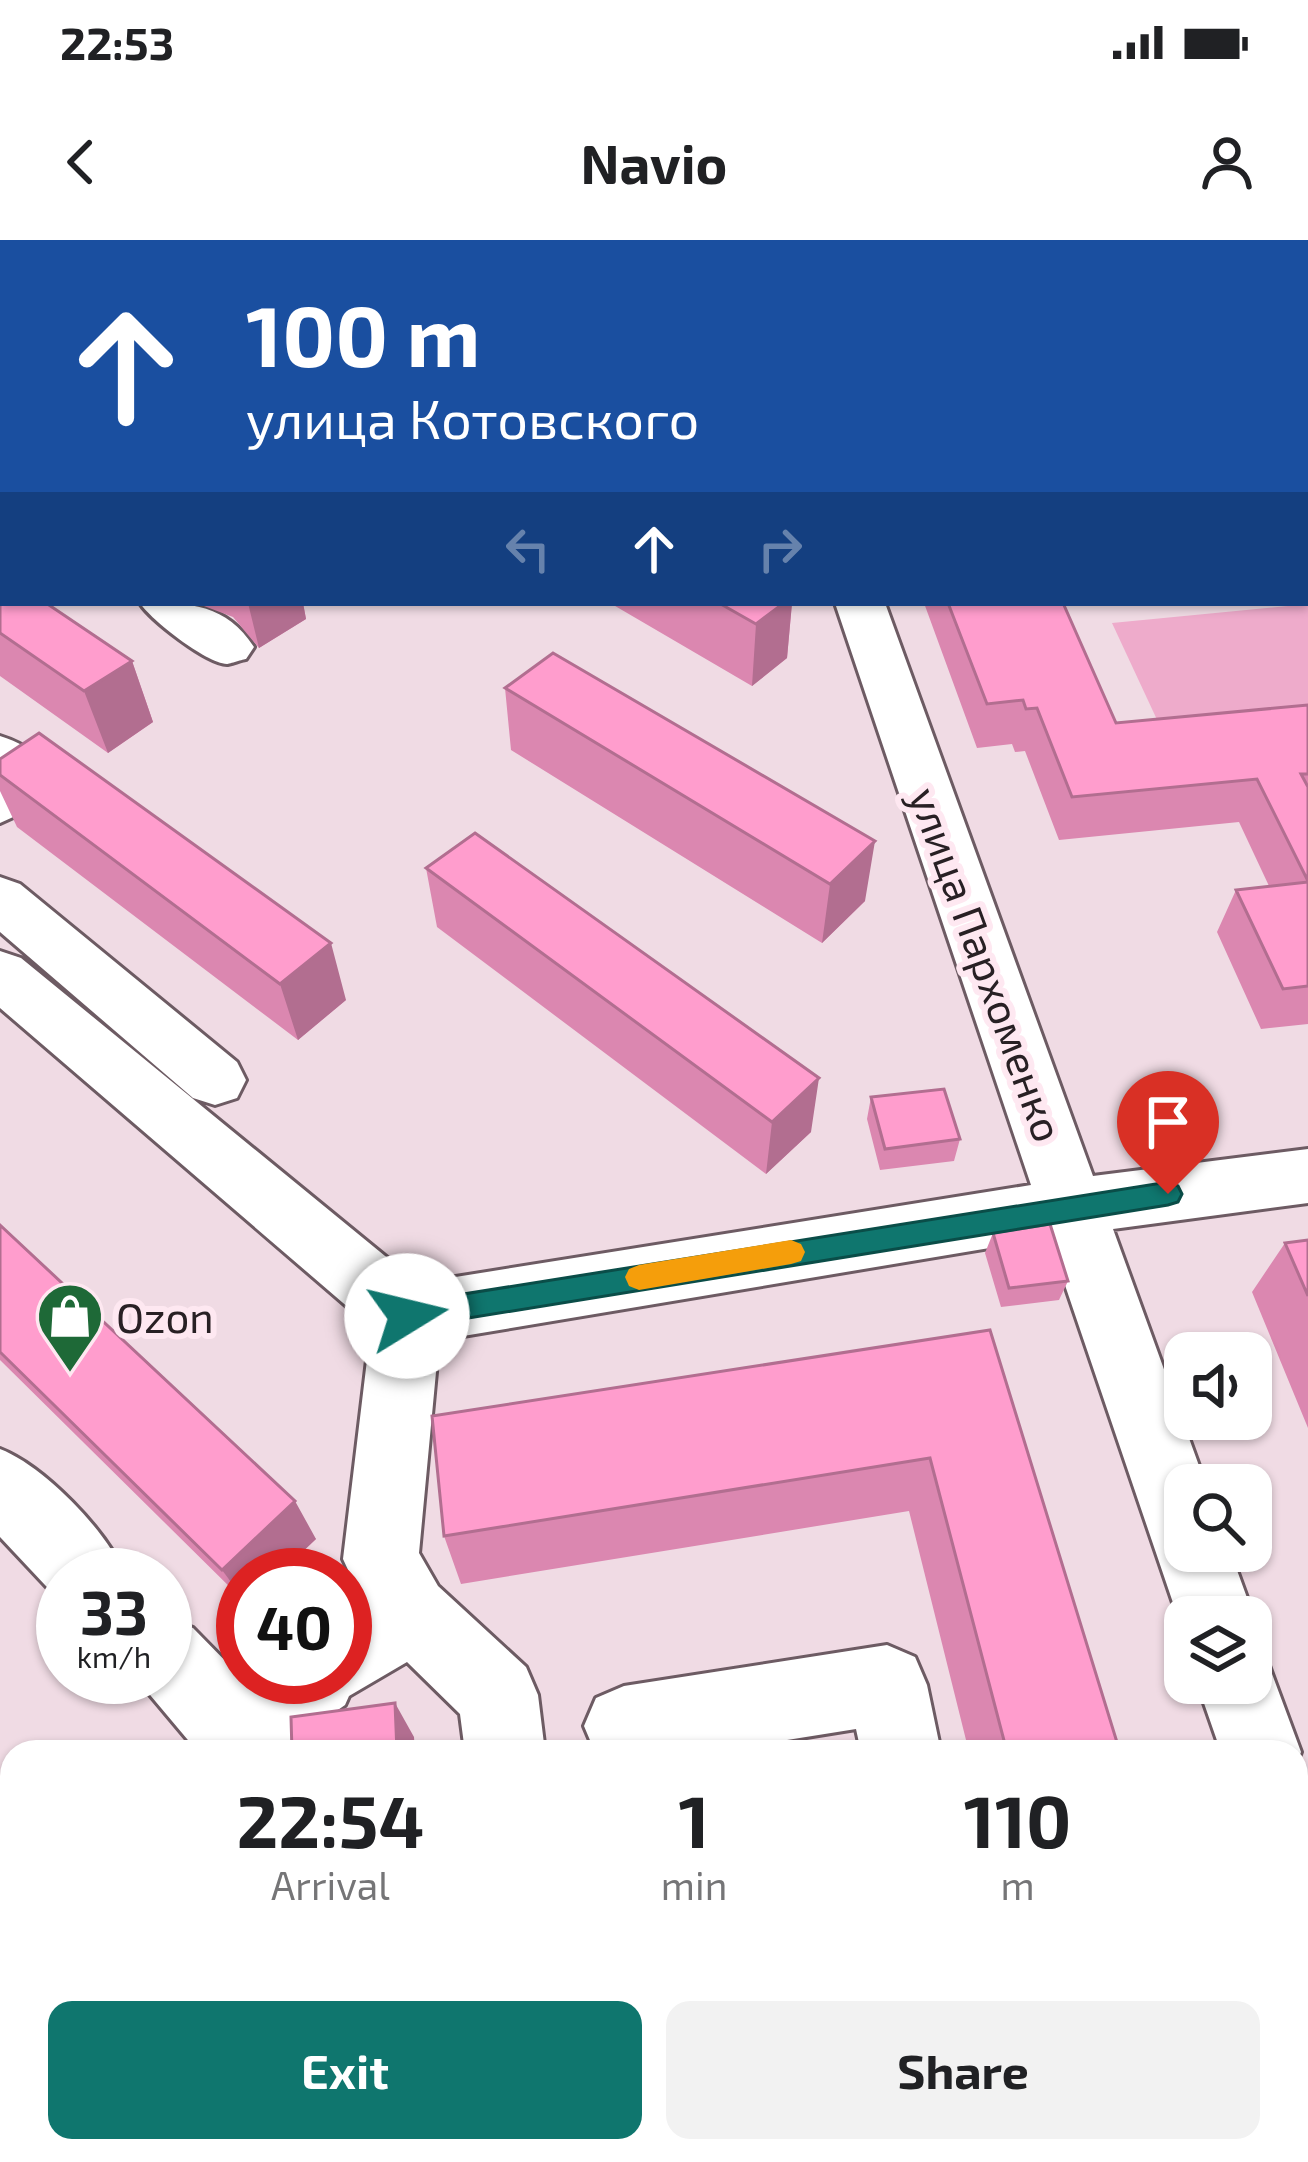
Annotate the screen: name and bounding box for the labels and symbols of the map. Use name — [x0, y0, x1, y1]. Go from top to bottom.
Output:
street label: улица Пархоменко — [900, 780, 1075, 1148]
pin — [1117, 1071, 1219, 1194]
position arrow — [344, 1253, 470, 1379]
shop icon: Ozon — [35, 1281, 105, 1375]
place label: Ozon — [116, 1291, 214, 1341]
speed limit sign: 40 — [216, 1548, 372, 1704]

